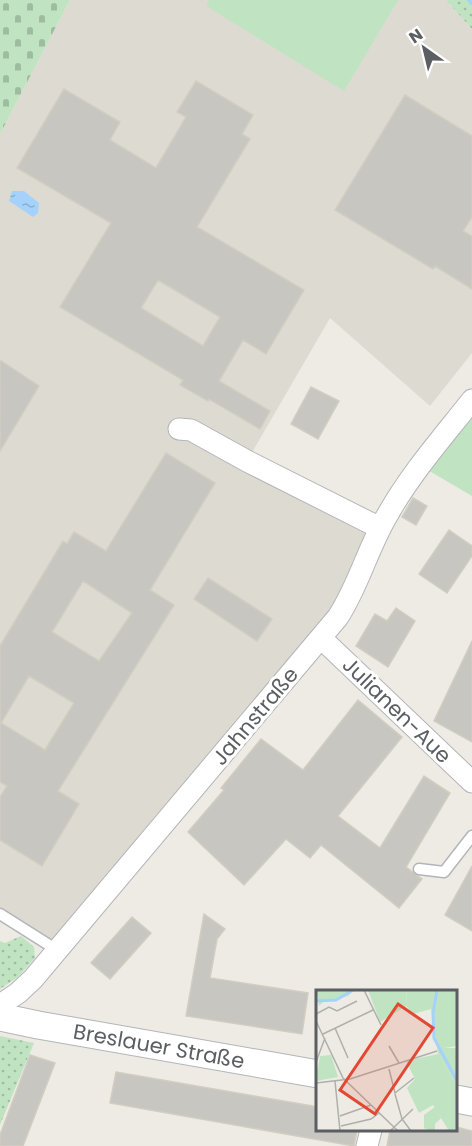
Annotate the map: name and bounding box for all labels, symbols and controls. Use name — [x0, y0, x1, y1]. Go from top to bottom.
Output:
north arrow — [394, 18, 454, 78]
text: N — [404, 23, 427, 49]
street label: Julianen-Aue — [336, 651, 458, 769]
street label: Jahnstraße — [205, 661, 305, 771]
inset map — [316, 990, 457, 1131]
street label: Breslauer Straße — [71, 1017, 247, 1075]

